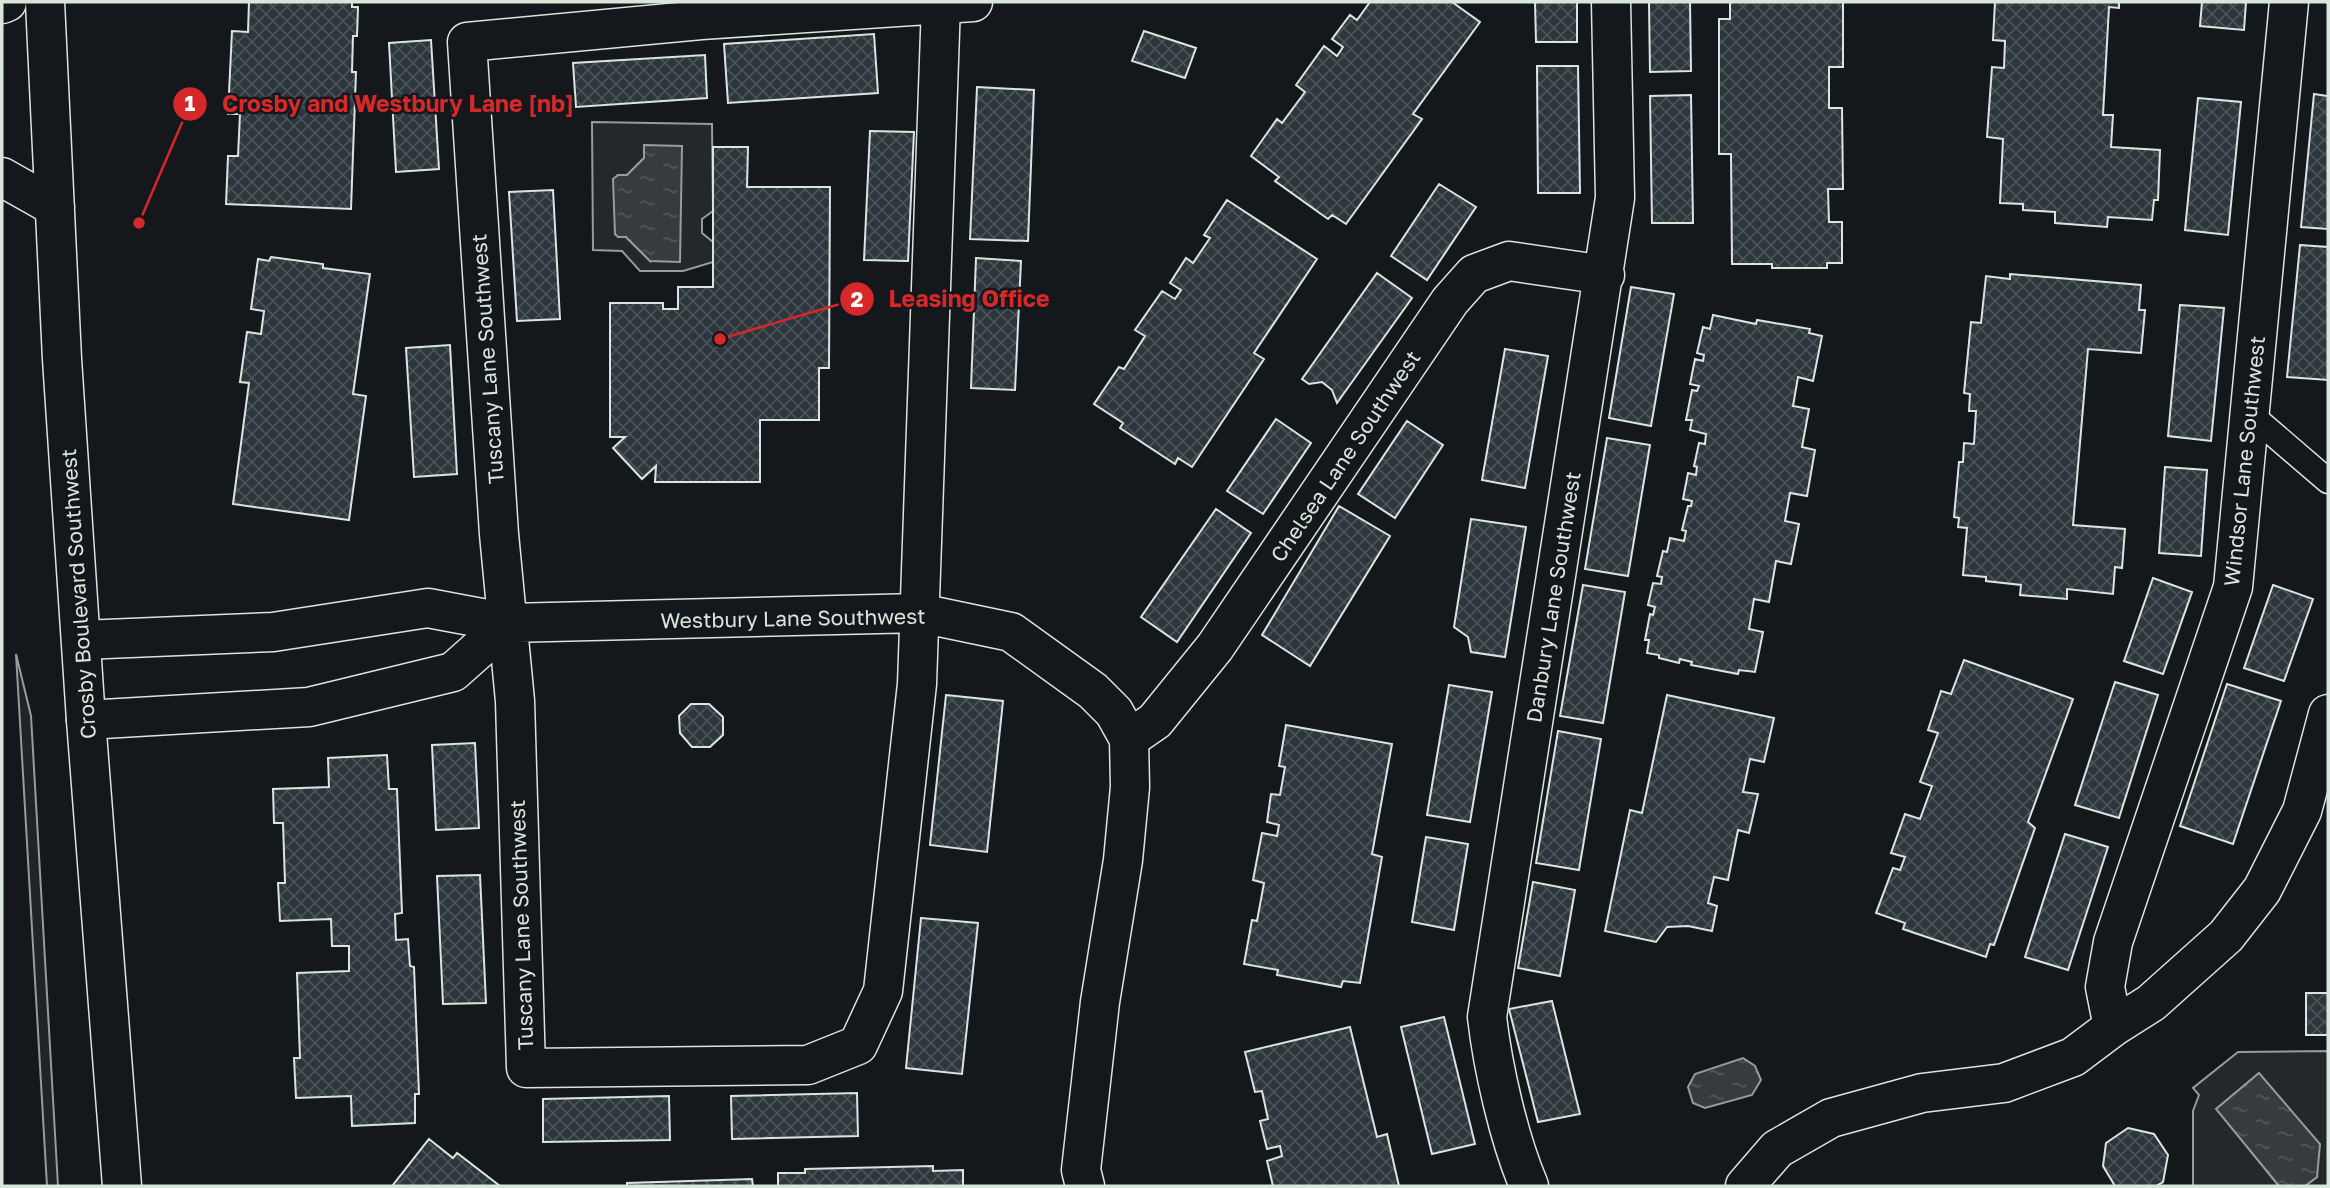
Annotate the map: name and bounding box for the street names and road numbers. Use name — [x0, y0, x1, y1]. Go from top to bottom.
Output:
street label: Tuscany Lane Southwest — [465, 233, 509, 485]
street label: Windsor Lane Southwest — [2218, 335, 2270, 587]
street label: Chelsea Lane Southwest — [1265, 345, 1425, 567]
street label: Crosby Boulevard Southwest — [55, 448, 101, 740]
street label: Danbury Lane Southwest — [1520, 470, 1586, 724]
street label: Westbury Lane Southwest — [660, 603, 926, 633]
street label: Tuscany Lane Southwest — [504, 799, 538, 1051]

